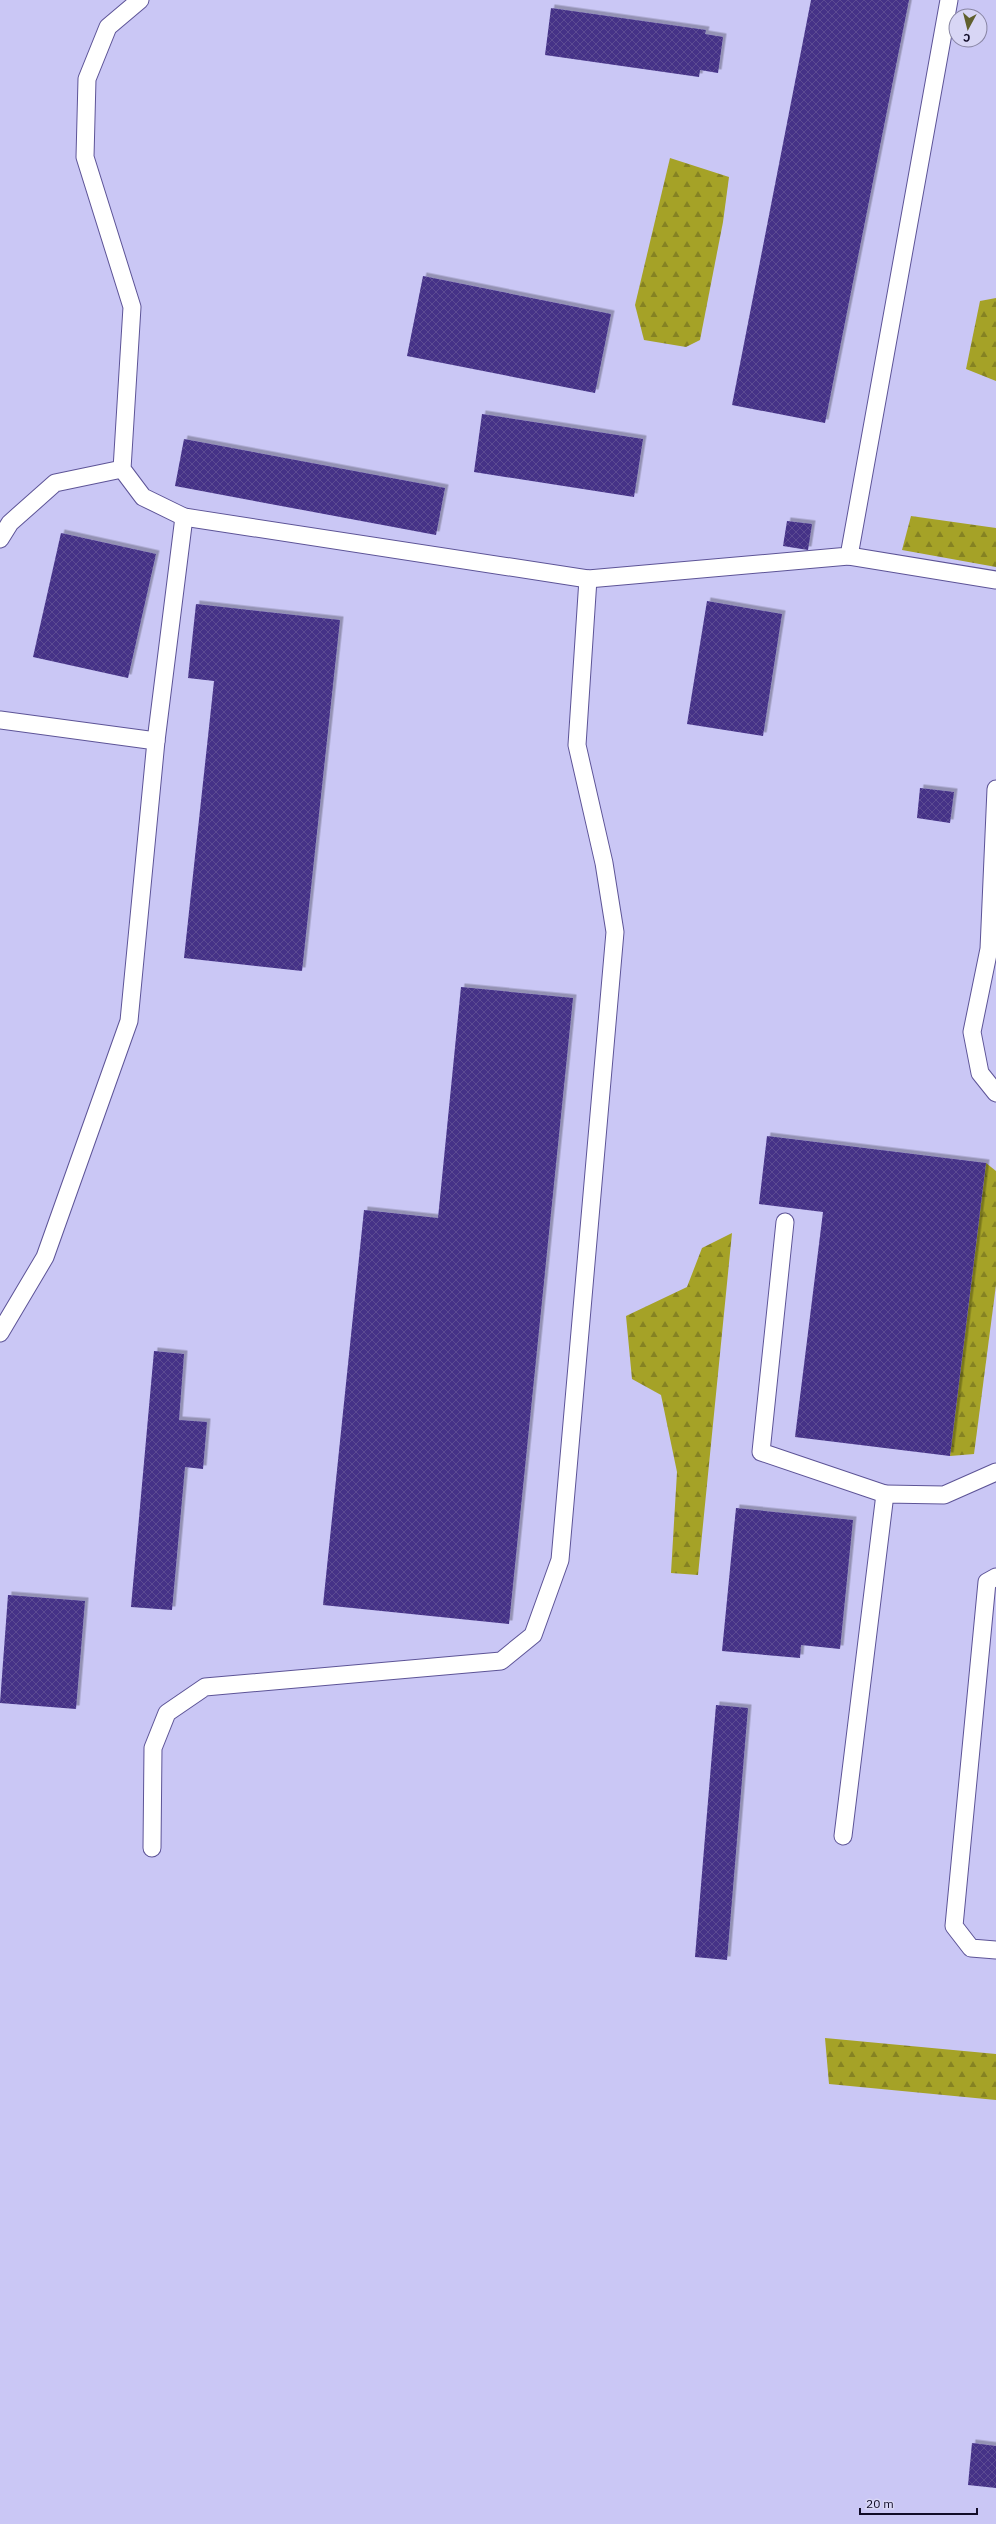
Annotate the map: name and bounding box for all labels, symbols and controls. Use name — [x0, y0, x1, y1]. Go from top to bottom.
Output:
north arrow — [948, 8, 988, 48]
text: С — [962, 31, 971, 45]
scale bar — [860, 2490, 977, 2516]
text: 20 m — [866, 2496, 894, 2511]

